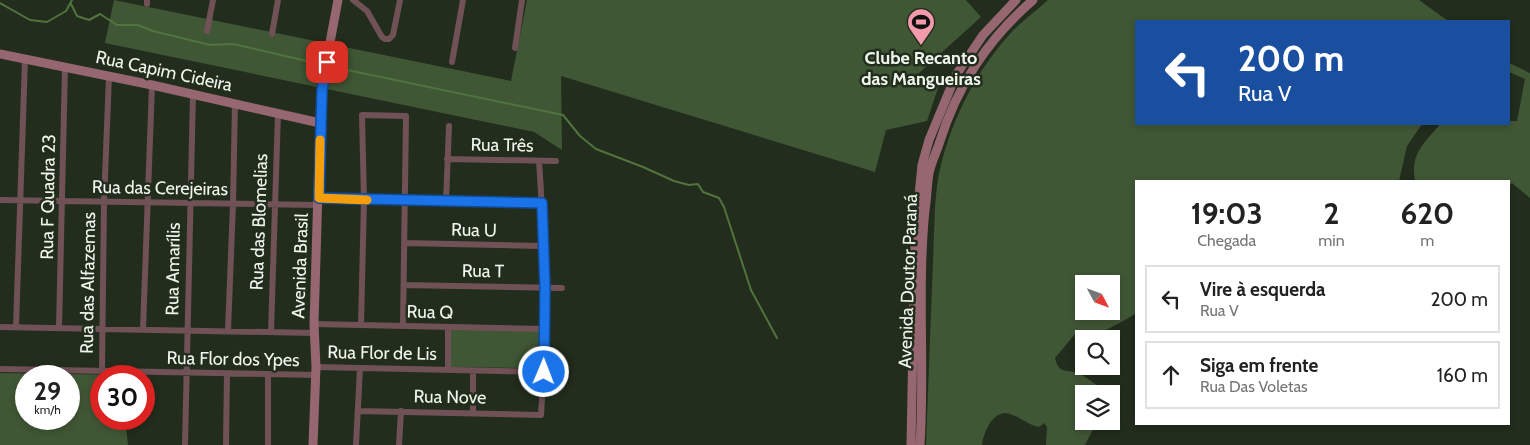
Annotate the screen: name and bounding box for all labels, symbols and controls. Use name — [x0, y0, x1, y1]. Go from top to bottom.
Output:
sports icon: Clube Recanto das Mangueiras — [906, 7, 936, 46]
text: 200 m — [1238, 37, 1344, 80]
icon: left — [1155, 40, 1220, 105]
pin — [306, 41, 348, 83]
street label: Rua Capim Cideira — [94, 46, 235, 96]
place label: Clube Recanto das Mangueiras — [861, 47, 981, 90]
icon: arrive — [313, 48, 341, 76]
text: Rua V — [1238, 80, 1291, 107]
street label: Rua Três — [470, 133, 534, 157]
street label: Rua F Quadra 23 — [36, 134, 60, 260]
street label: Rua das Blomelias — [246, 153, 272, 291]
street label: Rua das Cerejeiras — [92, 176, 228, 200]
street label: Avenida Doutor Paraná — [894, 193, 922, 369]
text: 19:03 — [1191, 195, 1263, 232]
text: 2 — [1324, 195, 1339, 232]
text: 620 — [1400, 195, 1454, 232]
street label: Rua das Alfazemas — [76, 212, 100, 354]
street label: Avenida Brasil — [287, 212, 313, 319]
street label: Rua U — [451, 219, 497, 241]
street label: Rua Amarílis — [161, 222, 185, 316]
text: Chegada — [1197, 231, 1256, 250]
text: min — [1318, 231, 1345, 250]
text: m — [1420, 231, 1434, 250]
street label: Rua T — [462, 260, 505, 282]
north arrow — [1075, 275, 1120, 320]
map controls — [1075, 275, 1120, 430]
text: Vire à esquerda — [1200, 278, 1326, 301]
icon: left — [1157, 285, 1185, 313]
text: 200 m — [1431, 288, 1488, 311]
street label: Rua Q — [406, 301, 454, 323]
text: Rua V — [1200, 301, 1239, 320]
button: search — [1075, 330, 1120, 375]
street label: Rua Flor de Lis — [327, 341, 437, 365]
position arrow — [517, 345, 569, 397]
street label: Rua Flor dos Ypes — [166, 347, 300, 371]
text: Siga em frente — [1200, 354, 1318, 377]
icon: ahead — [1157, 361, 1185, 389]
text: 160 m — [1437, 364, 1488, 387]
speed limit sign: 30 — [90, 365, 155, 430]
text: 29 — [34, 376, 61, 406]
text: Rua Das Voletas — [1200, 377, 1308, 396]
street label: Rua Nove — [413, 385, 487, 409]
button: layers — [1075, 385, 1120, 430]
text: km/h — [34, 402, 61, 417]

